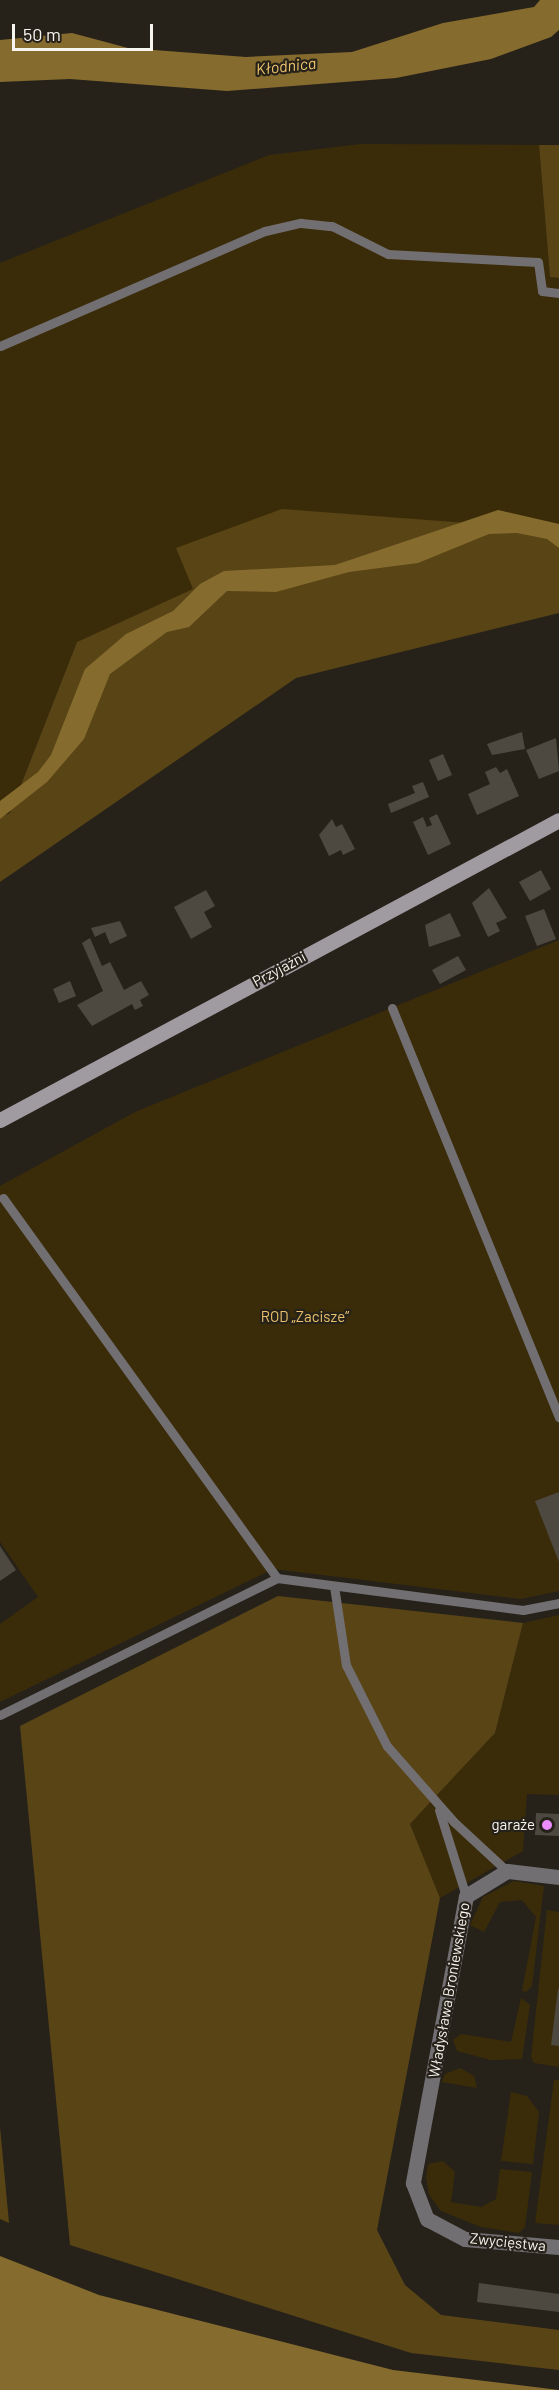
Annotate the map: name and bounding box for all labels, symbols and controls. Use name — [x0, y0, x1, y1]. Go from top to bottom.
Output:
scale bar — [15, 12, 156, 50]
text: 50 m — [23, 23, 61, 45]
water label: Kłodnica — [255, 53, 317, 79]
street label: Przyjaźni — [249, 947, 309, 991]
park label: ROD „Zacisze” — [261, 1308, 349, 1326]
place label: garaże — [492, 1816, 535, 1834]
marker: garaże — [540, 1818, 554, 1832]
street label: Władysława Broniewskiego — [425, 1901, 473, 2079]
street label: Zwycięstwa — [469, 2229, 547, 2255]

